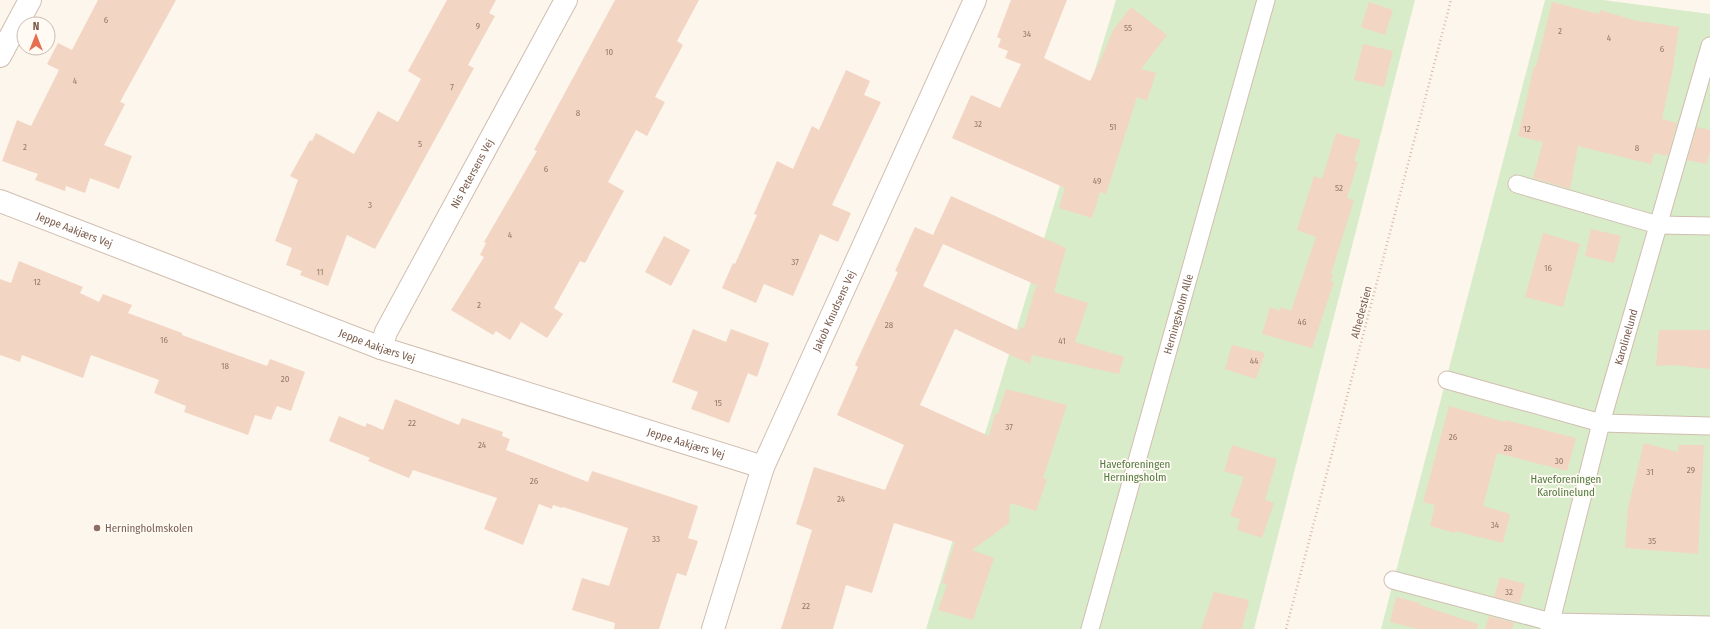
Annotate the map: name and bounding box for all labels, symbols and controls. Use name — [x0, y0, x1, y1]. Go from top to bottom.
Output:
house number: 6 — [104, 15, 109, 25]
north arrow — [16, 16, 56, 56]
text: N — [33, 20, 39, 33]
house number: 9 — [476, 21, 480, 31]
house number: 55 — [1124, 23, 1132, 33]
house number: 2 — [1558, 26, 1562, 36]
house number: 34 — [1023, 29, 1032, 39]
house number: 4 — [1607, 33, 1612, 43]
house number: 6 — [1660, 44, 1665, 54]
house number: 10 — [605, 47, 613, 57]
house number: 4 — [73, 76, 78, 86]
house number: 7 — [450, 82, 454, 92]
house number: 8 — [576, 108, 581, 118]
house number: 32 — [974, 119, 982, 129]
house number: 51 — [1109, 122, 1117, 132]
house number: 12 — [1523, 124, 1531, 134]
street label: Nis Petersens Vej — [448, 137, 497, 211]
house number: 5 — [418, 139, 422, 149]
house number: 2 — [23, 142, 27, 152]
house number: 8 — [1635, 143, 1640, 153]
house number: 6 — [544, 164, 549, 174]
house number: 49 — [1093, 176, 1101, 186]
house number: 52 — [1335, 183, 1343, 193]
house number: 3 — [368, 200, 372, 210]
street label: Jeppe Aakjærs Vej — [35, 210, 114, 251]
house number: 4 — [508, 230, 513, 240]
house number: 37 — [791, 257, 799, 267]
house number: 16 — [1544, 263, 1553, 273]
house number: 11 — [317, 267, 323, 277]
street label: Jakob Knudsens Vej — [810, 268, 858, 354]
street label: Herningsholm Alle — [1161, 273, 1196, 356]
house number: 12 — [33, 277, 41, 287]
street label: Alhedestien — [1348, 285, 1375, 340]
house number: 2 — [477, 300, 481, 310]
street label: Karolinelund — [1612, 308, 1641, 367]
house number: 46 — [1298, 317, 1307, 327]
house number: 28 — [885, 320, 894, 330]
street label: Jeppe Aakjærs Vej — [337, 326, 417, 365]
house number: 16 — [160, 335, 169, 345]
house number: 41 — [1058, 336, 1066, 346]
house number: 44 — [1250, 356, 1259, 366]
house number: 18 — [221, 361, 230, 371]
house number: 20 — [281, 374, 290, 384]
house number: 15 — [714, 398, 722, 408]
house number: 22 — [408, 418, 416, 428]
house number: 37 — [1005, 422, 1013, 432]
street label: Jeppe Aakjærs Vej — [646, 425, 726, 462]
house number: 26 — [1449, 432, 1458, 442]
house number: 24 — [478, 440, 487, 450]
house number: 28 — [1504, 443, 1513, 453]
house number: 30 — [1555, 456, 1564, 466]
park label: Haveforeningen Herningsholm — [1100, 458, 1170, 484]
house number: 29 — [1687, 465, 1695, 475]
house number: 31 — [1646, 467, 1654, 477]
park label: Haveforeningen Karolinelund — [1531, 473, 1601, 499]
house number: 26 — [530, 476, 539, 486]
house number: 24 — [837, 494, 846, 504]
house number: 34 — [1491, 520, 1500, 530]
place label: Herningholmskolen — [105, 522, 193, 535]
marker: Herningholmskolen — [92, 523, 102, 533]
house number: 33 — [652, 534, 660, 544]
house number: 35 — [1648, 536, 1656, 546]
house number: 32 — [1505, 587, 1513, 597]
house number: 22 — [802, 601, 810, 611]

